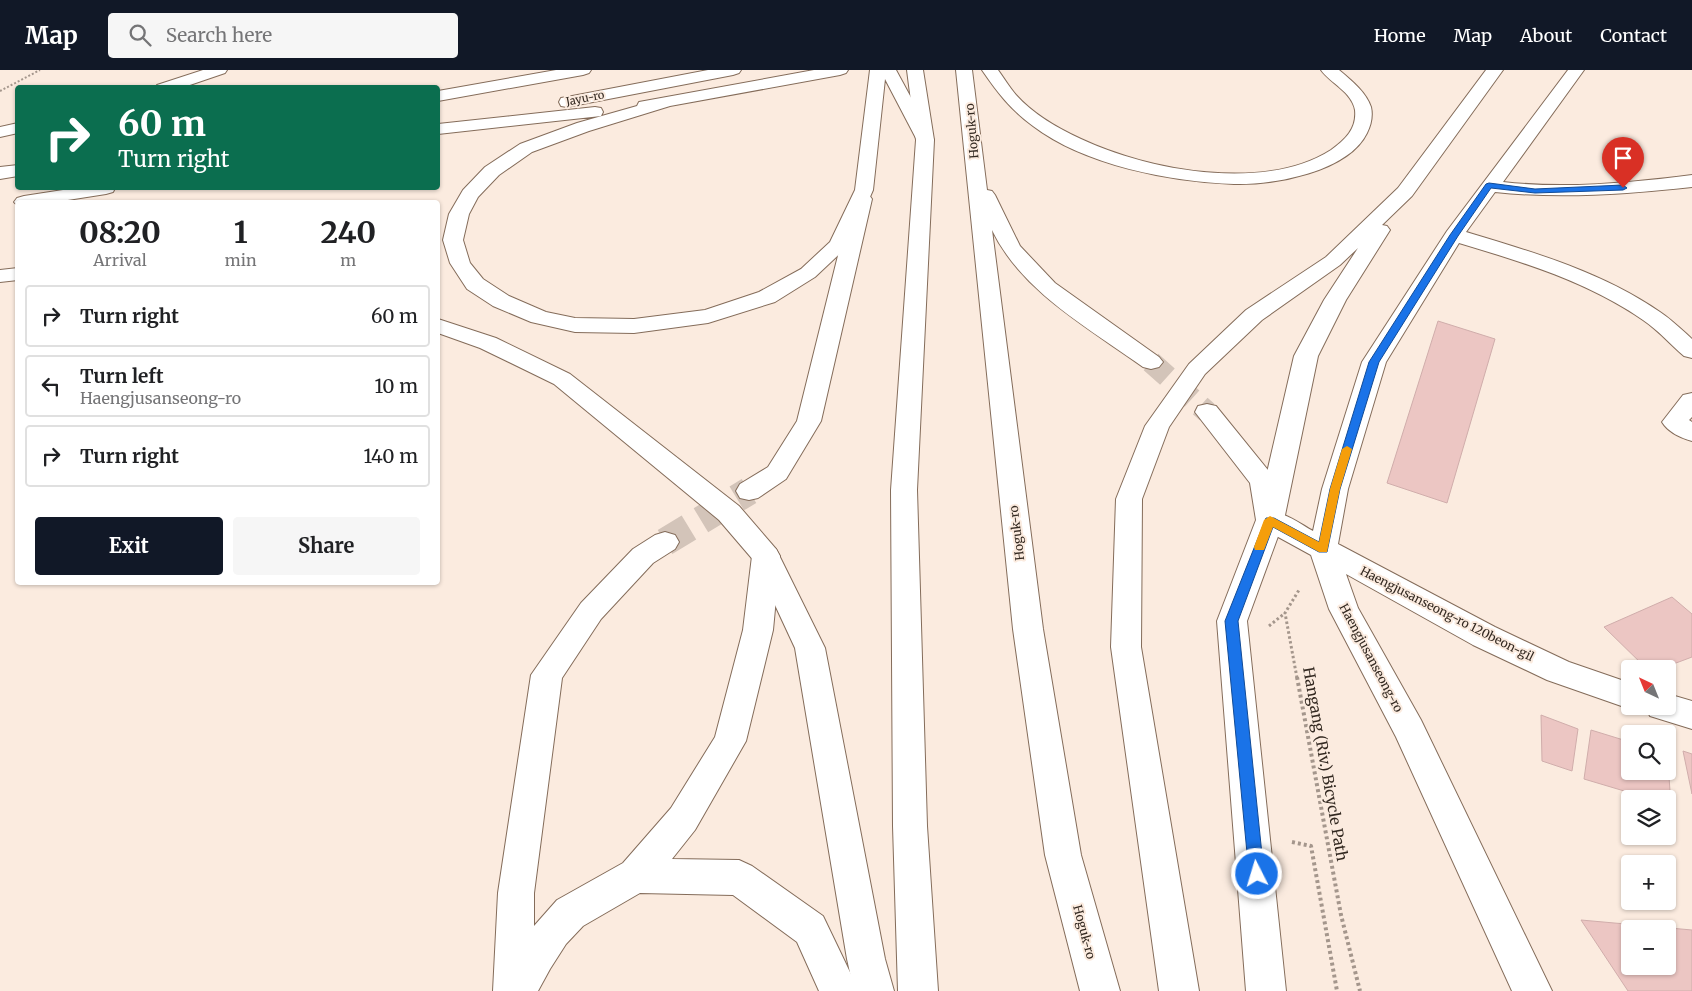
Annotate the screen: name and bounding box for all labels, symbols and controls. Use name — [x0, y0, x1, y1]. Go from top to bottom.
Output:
search box — [108, 13, 458, 58]
text: Map — [25, 20, 78, 51]
icon: search — [126, 21, 154, 49]
text: Search here — [166, 23, 272, 47]
text: Home — [1374, 24, 1426, 47]
text: Map — [1454, 24, 1492, 47]
text: About — [1520, 24, 1572, 47]
text: Contact — [1600, 24, 1667, 47]
street label: Jayu-ro — [564, 87, 606, 109]
text: 60 m — [118, 102, 206, 146]
street label: Hoguk-ro — [962, 103, 981, 159]
icon: right — [35, 105, 100, 170]
pin — [1602, 137, 1644, 188]
icon: arrive — [1609, 144, 1637, 172]
text: Turn right — [118, 145, 229, 173]
text: 08:20 — [79, 213, 161, 251]
text: 1 — [234, 213, 248, 251]
text: 240 — [320, 213, 376, 251]
text: Arrival — [93, 250, 147, 270]
text: min — [225, 250, 257, 270]
text: m — [340, 250, 356, 270]
icon: right — [37, 302, 65, 330]
text: Turn right — [80, 304, 179, 328]
text: 60 m — [371, 304, 418, 328]
text: Turn left — [80, 364, 164, 388]
icon: left — [37, 372, 65, 400]
text: 10 m — [375, 374, 418, 398]
text: Haengjusanseong-ro — [80, 388, 241, 408]
icon: right — [37, 442, 65, 470]
text: Turn right — [80, 444, 179, 468]
text: 140 m — [363, 444, 418, 468]
street label: Hoguk-ro — [1006, 505, 1027, 561]
button: Exit — [35, 517, 223, 575]
button: Share — [233, 517, 420, 575]
street label: Haengjusanseong-ro 120beon-gil — [1358, 564, 1536, 664]
street label: Haengjusanseong-ro — [1336, 601, 1406, 715]
north arrow — [1621, 660, 1676, 715]
map controls — [1621, 660, 1676, 975]
street label: Hangang (Riv.) Bicycle Path — [1299, 665, 1352, 862]
button: search — [1621, 725, 1676, 780]
button: layers — [1621, 790, 1676, 845]
position arrow — [1230, 847, 1282, 899]
button: + — [1621, 855, 1676, 910]
street label: Hoguk-ro — [1070, 903, 1099, 960]
button: − — [1621, 920, 1676, 975]

